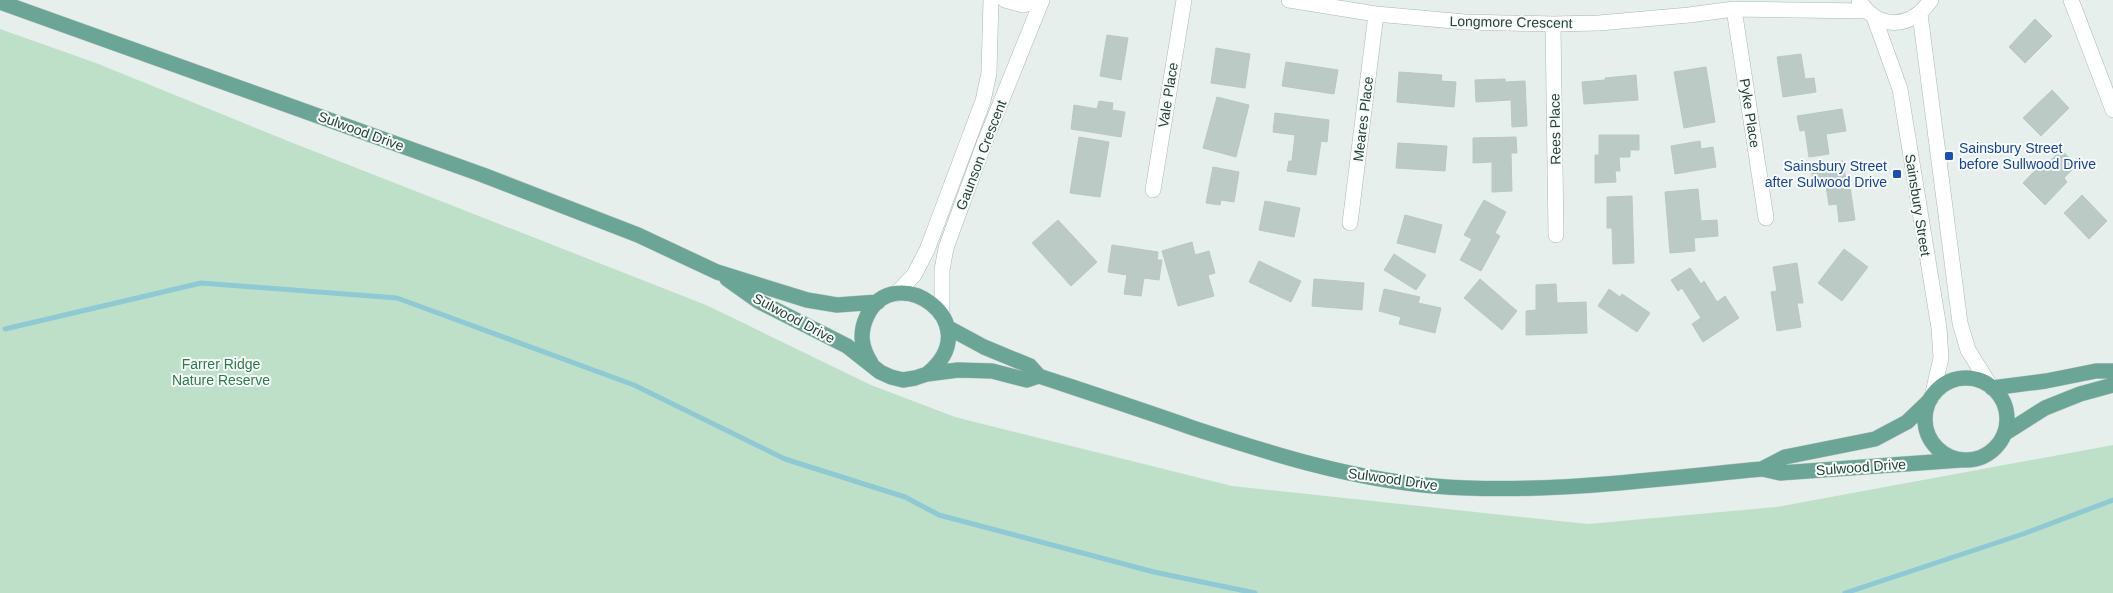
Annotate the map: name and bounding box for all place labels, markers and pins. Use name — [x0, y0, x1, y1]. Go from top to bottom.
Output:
place label: Sainsbury Street before Sullwood Drive — [1959, 140, 2096, 172]
marker: Sainsbury Street before Sullwood Drive — [1943, 150, 1955, 162]
place label: Sainsbury Street after Sulwood Drive — [1765, 158, 1887, 190]
marker: Sainsbury Street after Sulwood Drive — [1891, 168, 1903, 180]

